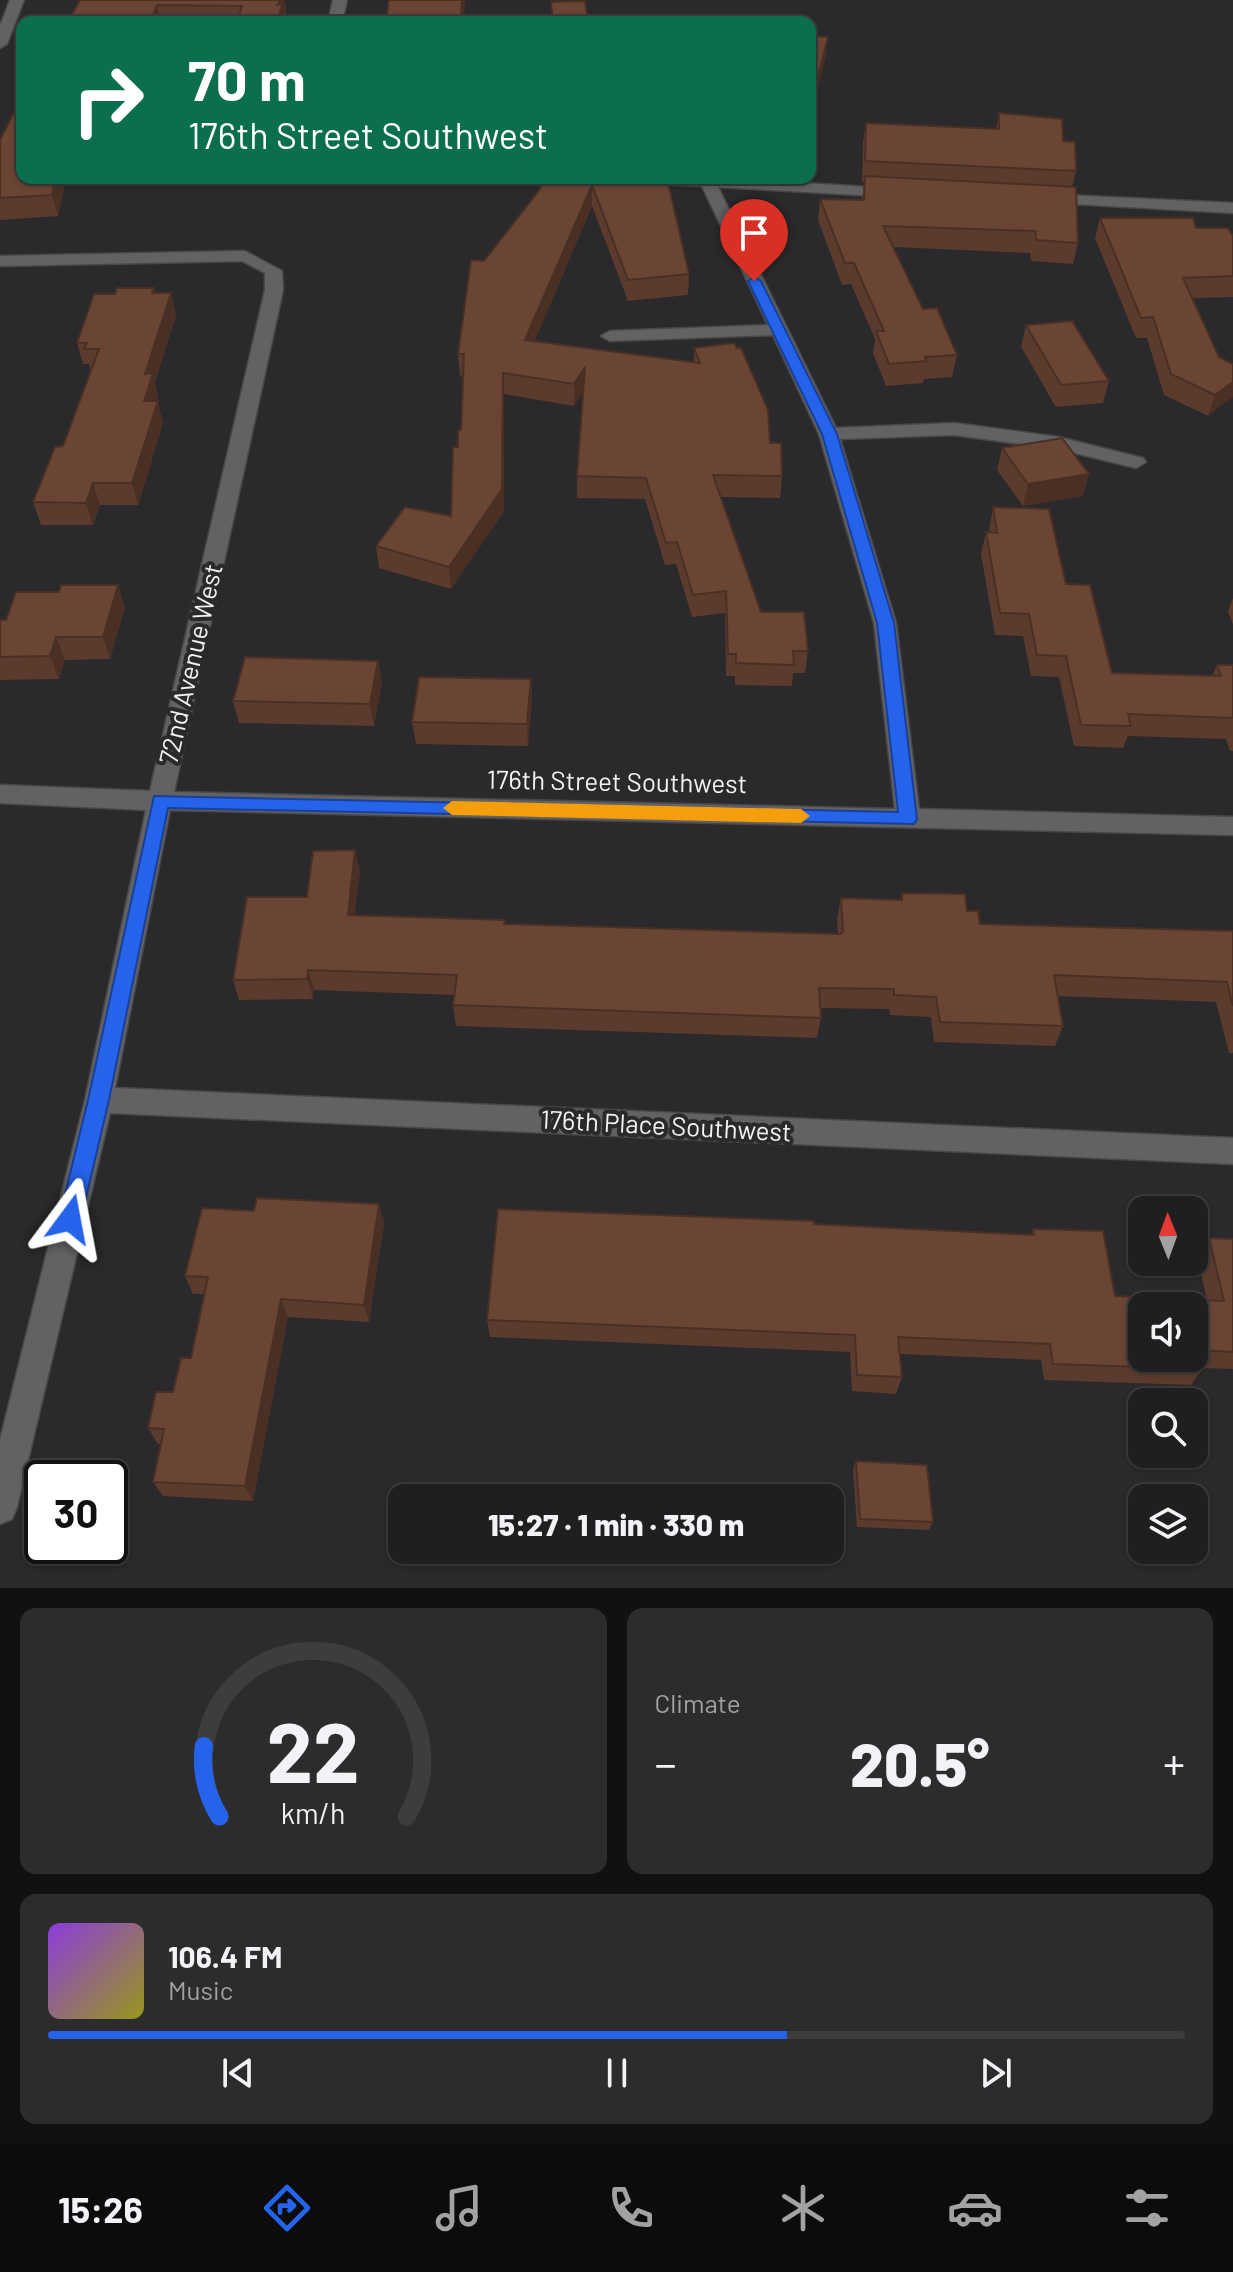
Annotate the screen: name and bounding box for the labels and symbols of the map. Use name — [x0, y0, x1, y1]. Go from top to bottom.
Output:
pin — [720, 199, 788, 281]
street label: 72nd Avenue West — [151, 561, 228, 767]
street label: 176th Street Southwest — [487, 763, 747, 798]
street label: 176th Place Southwest — [540, 1102, 792, 1147]
position arrow — [28, 1177, 112, 1261]
north arrow — [1128, 1196, 1208, 1276]
speed limit sign: 30 — [24, 1460, 128, 1564]

